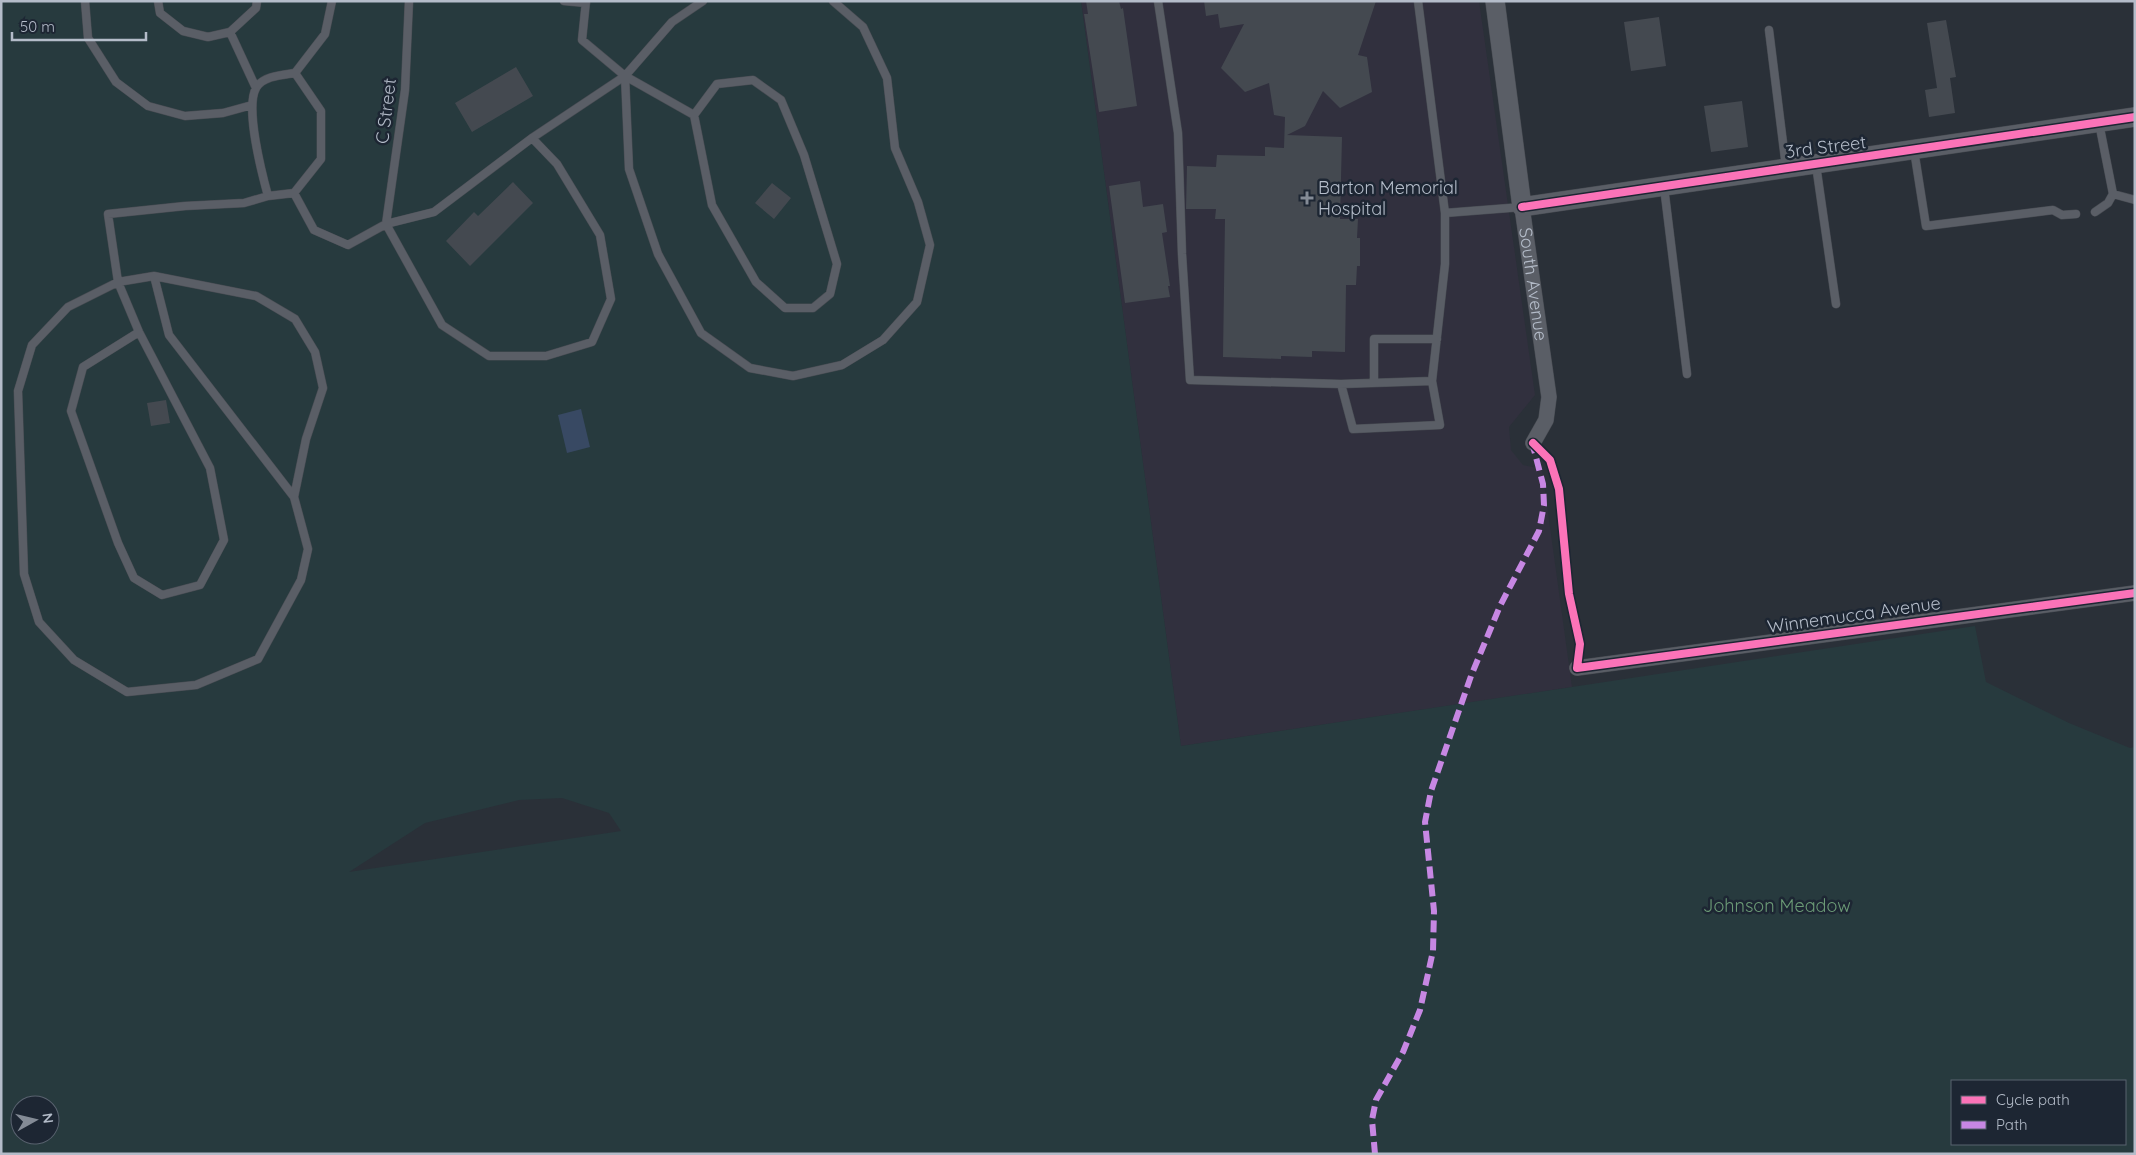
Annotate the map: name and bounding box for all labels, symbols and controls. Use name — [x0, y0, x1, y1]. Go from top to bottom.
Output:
scale bar — [12, 10, 146, 42]
text: 50 m — [20, 17, 55, 36]
street label: C Street — [370, 77, 401, 145]
street label: 3rd Street — [1784, 130, 1868, 163]
place label: Barton Memorial Hospital — [1318, 176, 1458, 220]
marker: Barton Memorial Hospital — [1300, 191, 1314, 205]
street label: South Avenue — [1514, 226, 1553, 342]
street label: Winnemucca Avenue — [1766, 591, 1942, 638]
park label: Johnson Meadow — [1703, 894, 1851, 917]
legend — [1951, 1080, 2126, 1145]
text: Cycle path — [1996, 1090, 2070, 1109]
north arrow — [10, 1095, 60, 1145]
text: N — [38, 1112, 58, 1125]
text: Path — [1996, 1115, 2028, 1134]

